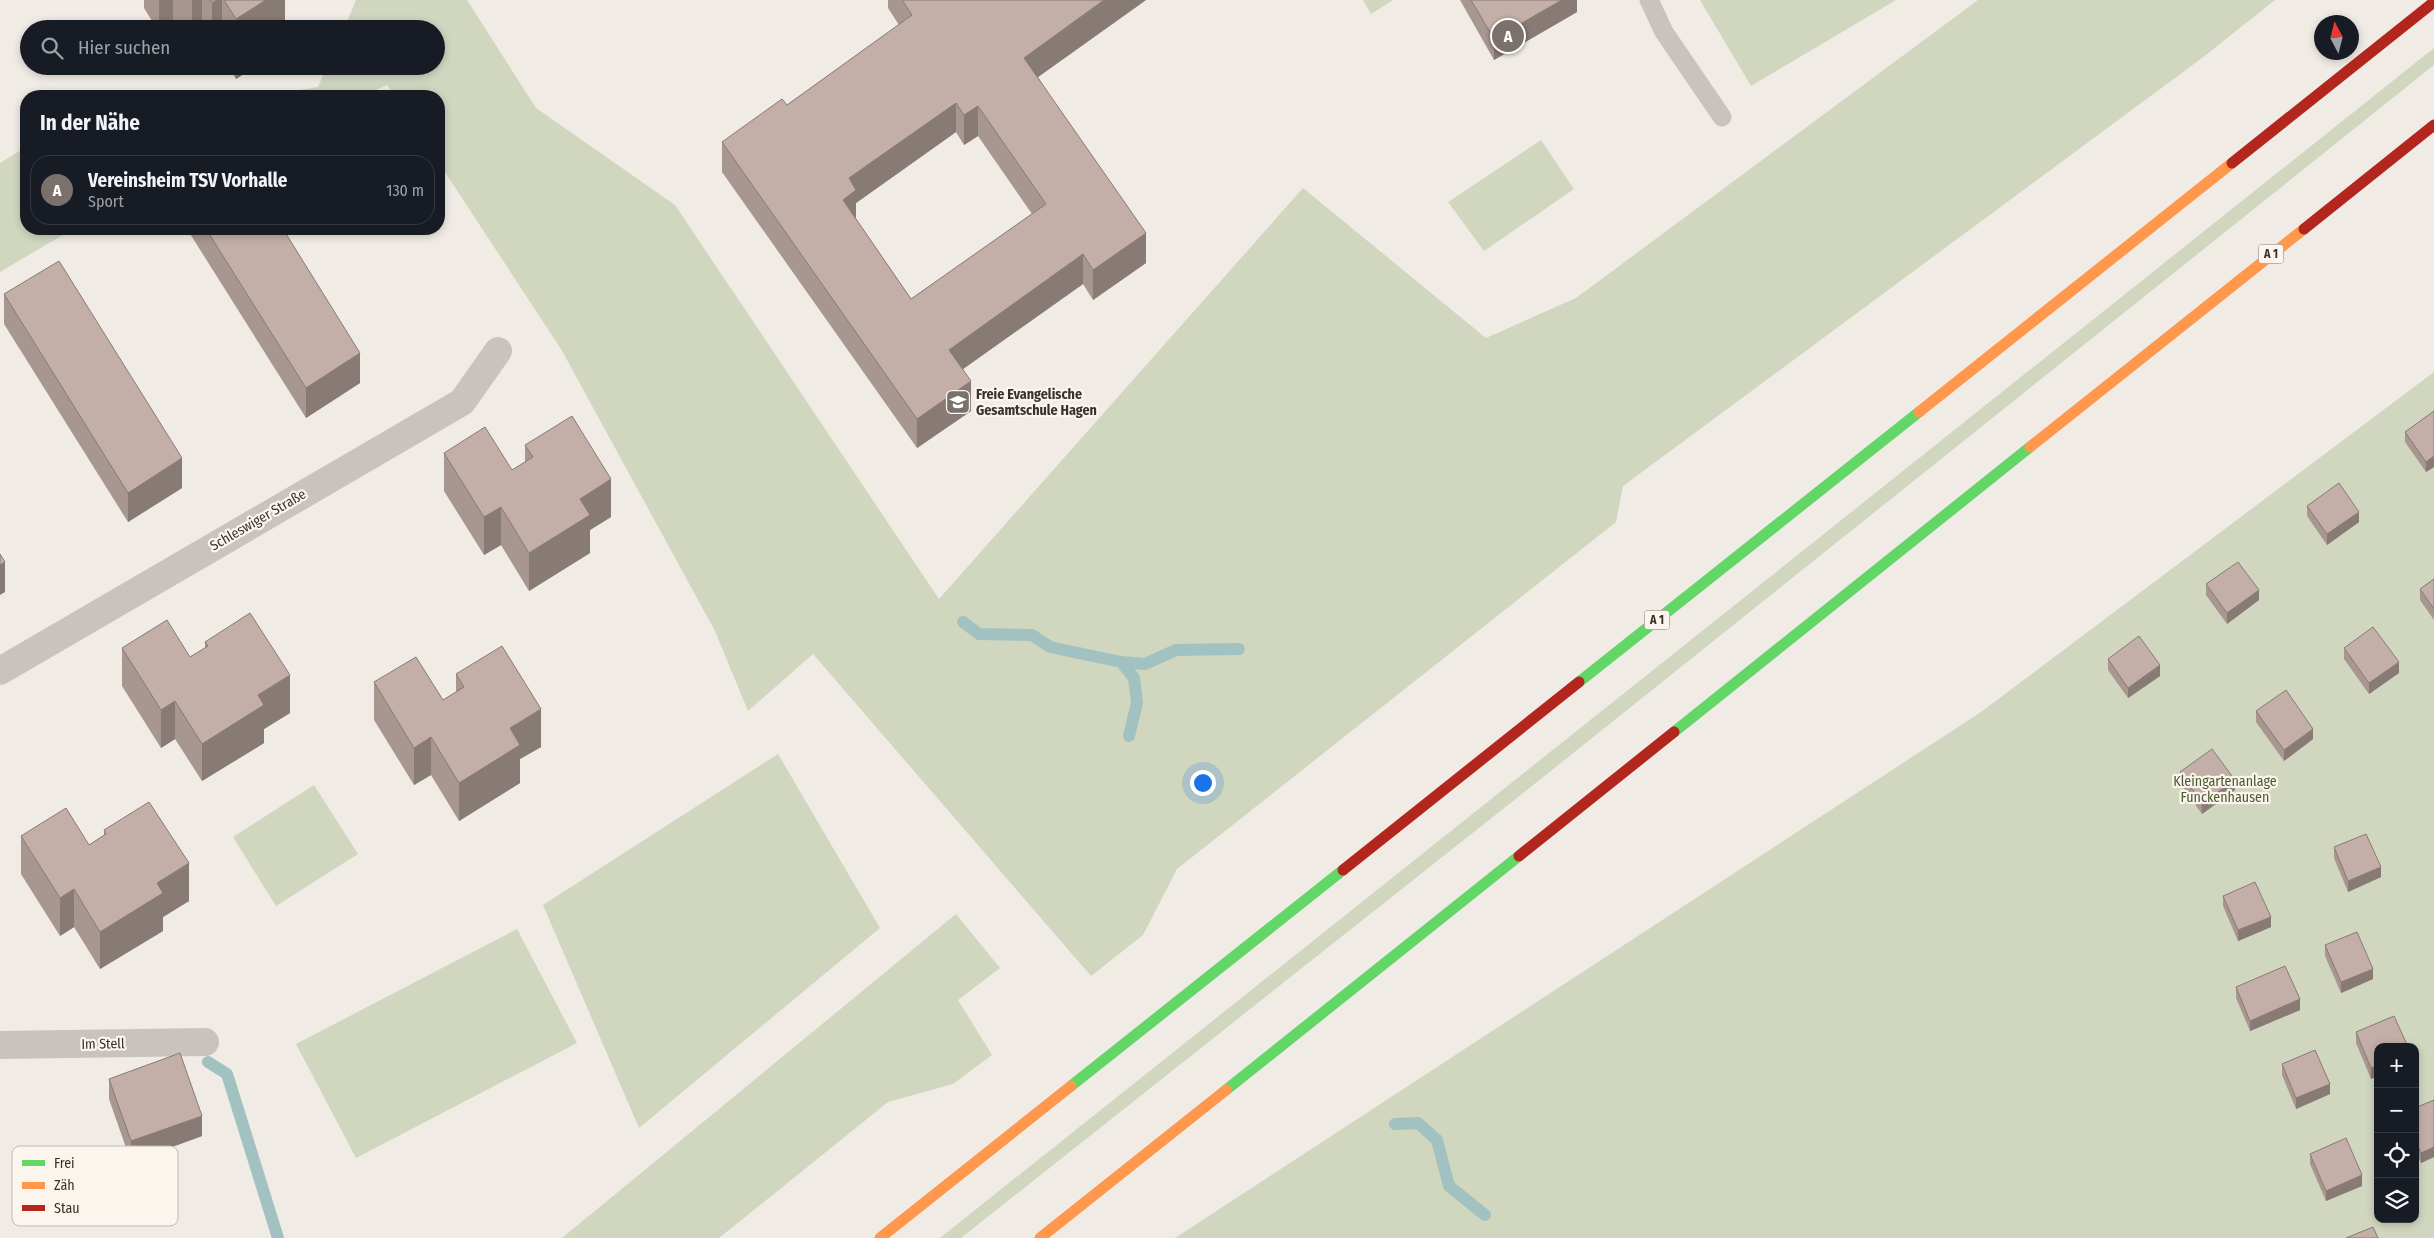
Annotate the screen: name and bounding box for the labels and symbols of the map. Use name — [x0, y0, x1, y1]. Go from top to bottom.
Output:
north arrow — [2314, 15, 2359, 60]
pin: A — [1492, 17, 1524, 55]
road number: A 1 — [2258, 244, 2284, 264]
place label: Freie Evangelische Gesamtschule Hagen — [976, 386, 1097, 419]
school or university icon: Freie Evangelische Gesamtschule Hagen — [945, 389, 971, 415]
street label: Schleswiger Straße — [207, 486, 309, 554]
road number: A 1 — [1644, 610, 1670, 630]
your location — [1190, 770, 1216, 796]
park label: Kleingartenanlage Funckenhausen — [2173, 773, 2277, 806]
street label: Im Stell — [81, 1035, 125, 1053]
legend — [12, 1146, 178, 1226]
text: Frei — [54, 1155, 75, 1172]
text: Zäh — [54, 1177, 75, 1194]
text: Stau — [54, 1200, 80, 1217]

